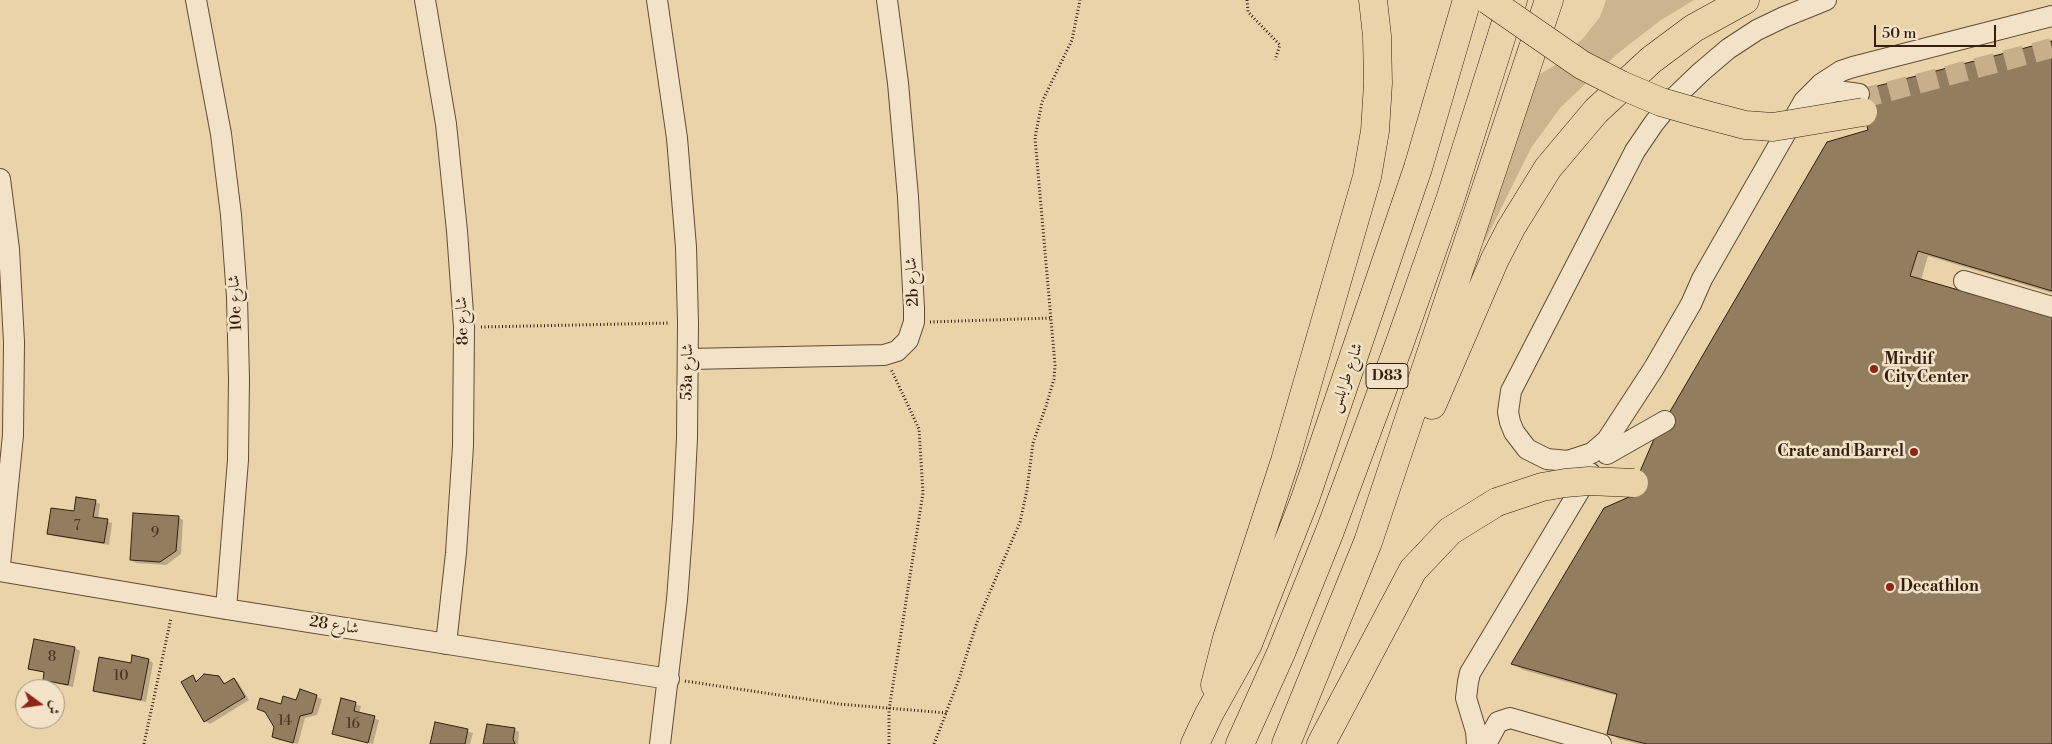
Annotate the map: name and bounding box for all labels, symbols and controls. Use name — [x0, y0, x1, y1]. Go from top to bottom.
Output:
scale bar — [1877, 15, 2000, 47]
text: 50 m — [1882, 24, 1916, 43]
street label: 2b شارع — [902, 257, 924, 307]
street label: 10e شارع — [225, 274, 247, 332]
street label: 8e شارع — [453, 296, 473, 346]
street label: شارع طرابلس — [1326, 341, 1368, 415]
street label: 53a شارع — [678, 343, 698, 401]
place label: Mirdif City Center — [1884, 350, 1969, 388]
marker: Mirdif City Center — [1868, 363, 1880, 375]
road number: D83 — [1366, 364, 1408, 388]
place label: Crate and Barrel — [1777, 442, 1904, 462]
marker: Crate and Barrel — [1908, 446, 1920, 458]
house number: 7 — [73, 519, 81, 535]
house number: 9 — [151, 526, 159, 542]
place label: Decathlon — [1900, 577, 1979, 597]
marker: Decathlon — [1884, 581, 1896, 593]
street label: شارع 28 — [308, 613, 360, 639]
house number: 8 — [48, 650, 56, 666]
house number: 10 — [114, 669, 128, 685]
north arrow — [15, 679, 65, 729]
text: ش — [43, 698, 64, 716]
house number: 14 — [278, 714, 292, 730]
house number: 16 — [346, 717, 360, 733]

